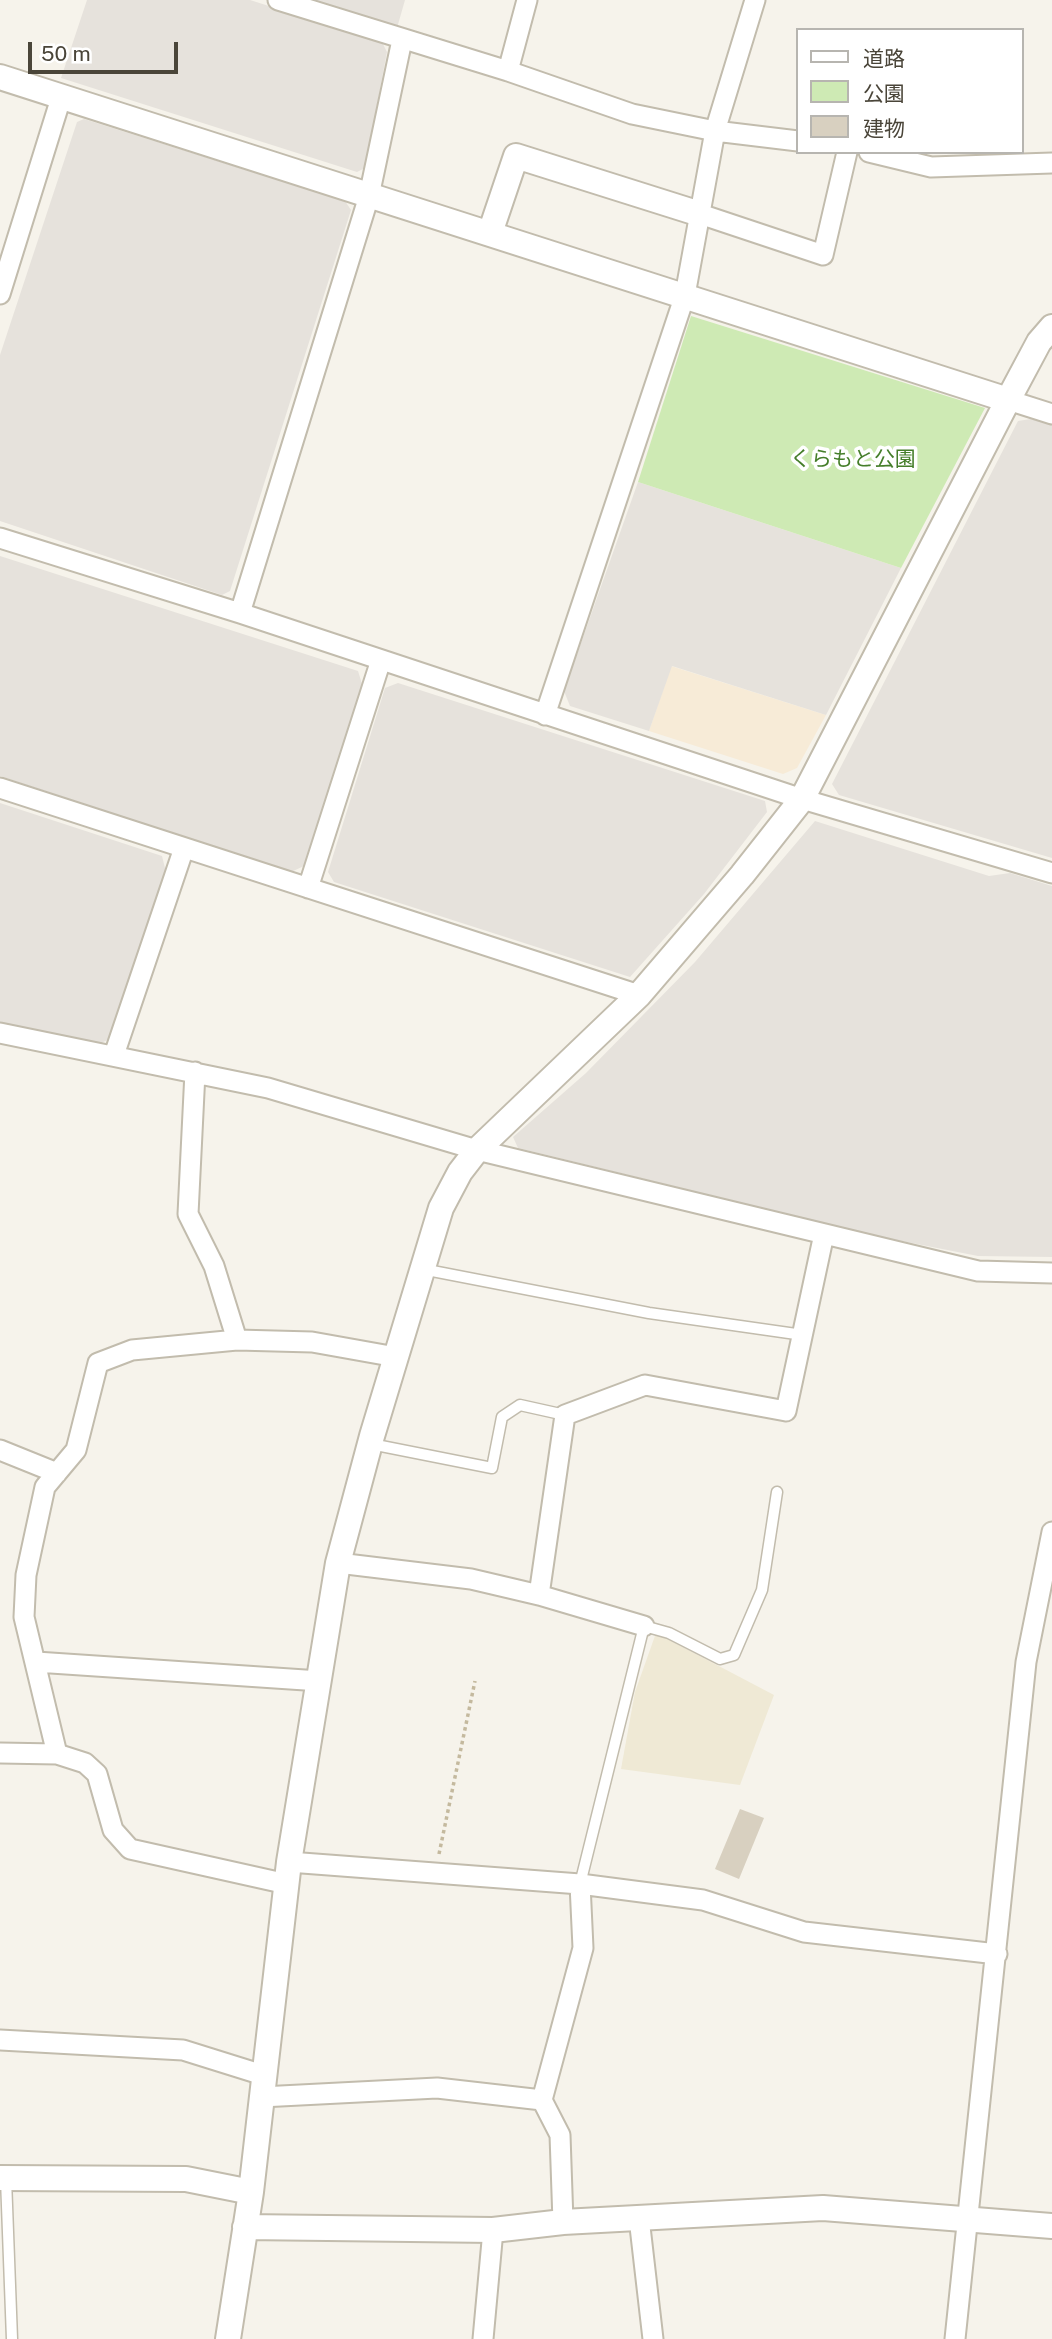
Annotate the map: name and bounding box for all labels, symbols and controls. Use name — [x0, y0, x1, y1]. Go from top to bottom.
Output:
scale bar — [32, 28, 182, 72]
legend — [796, 28, 1024, 154]
text: 50 m — [41, 41, 91, 66]
text: 道路 — [863, 46, 905, 71]
text: 公園 — [863, 81, 905, 106]
text: 建物 — [863, 116, 905, 141]
park label: くらもと公園 — [790, 447, 916, 473]

